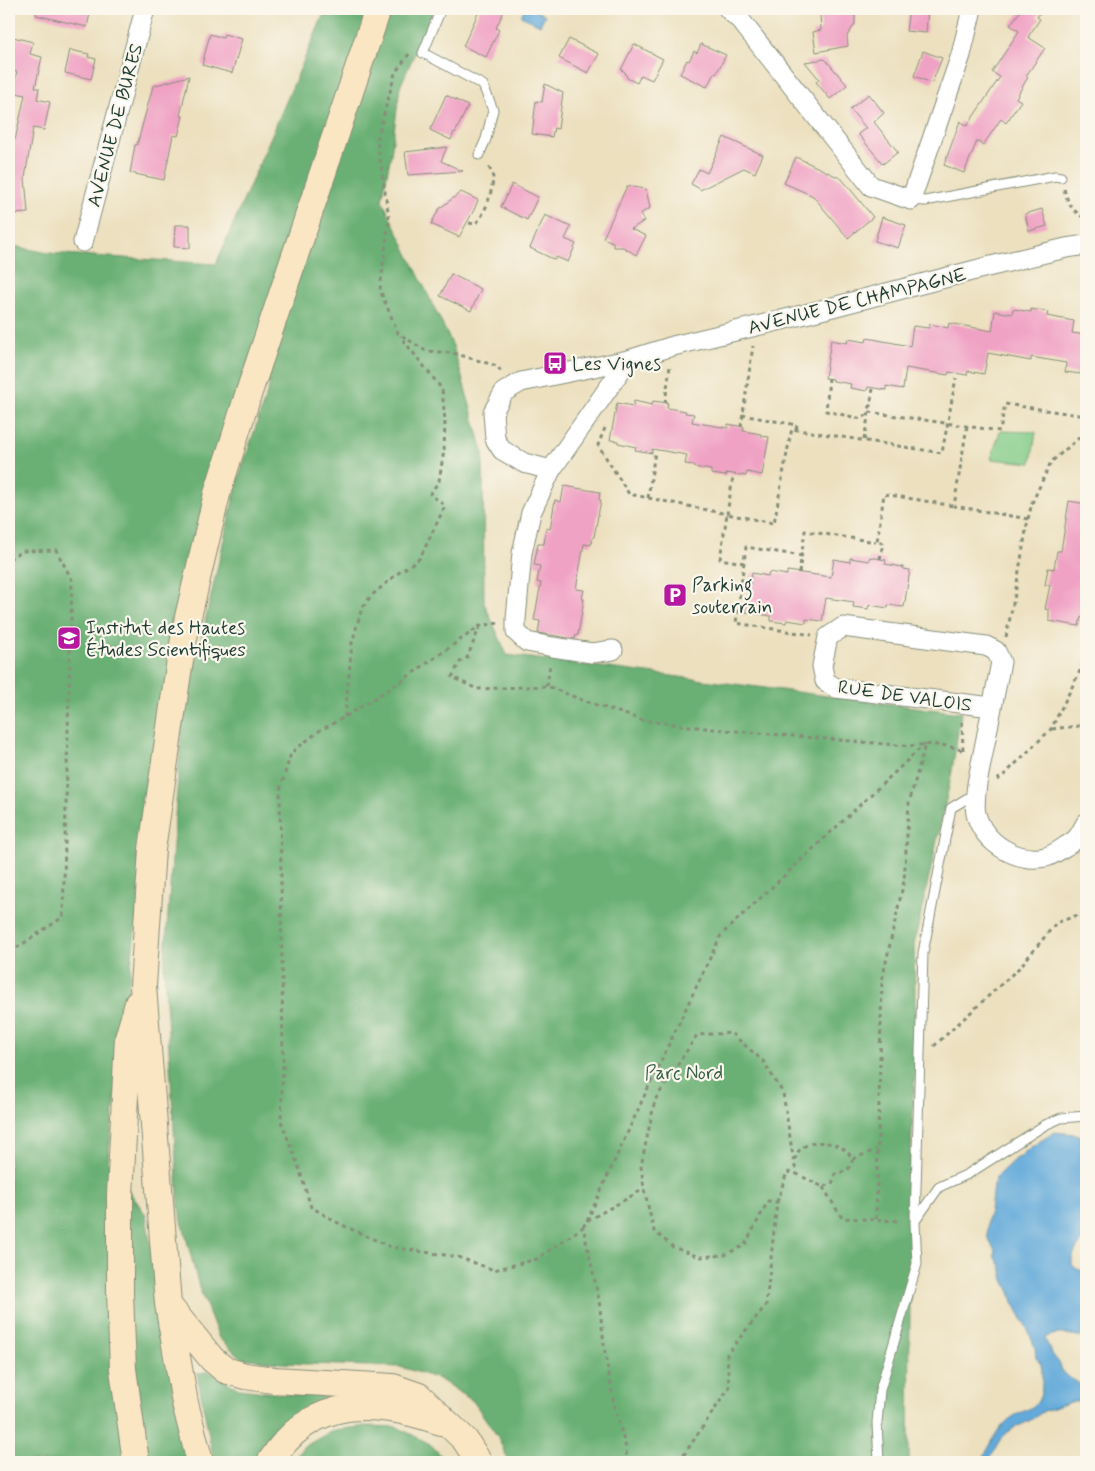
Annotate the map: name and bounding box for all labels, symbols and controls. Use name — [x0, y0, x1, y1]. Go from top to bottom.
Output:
street label: AVENUE DE BURES — [82, 41, 149, 210]
street label: AVENUE DE CHAMPAGNE — [745, 262, 969, 341]
bus stop icon: Les Vignes — [542, 350, 568, 376]
place label: Les Vignes — [572, 352, 661, 378]
place label: Parking souterrain — [692, 573, 772, 620]
parking icon: Parking souterrain — [662, 582, 688, 608]
place label: Institut des Hautes Études Scientifiques — [86, 616, 246, 663]
school or university icon: Institut des Hautes Études Scientifiques — [56, 625, 82, 651]
street label: RUE DE VALOIS — [836, 675, 973, 718]
park label: Parc Nord — [645, 1061, 723, 1086]

